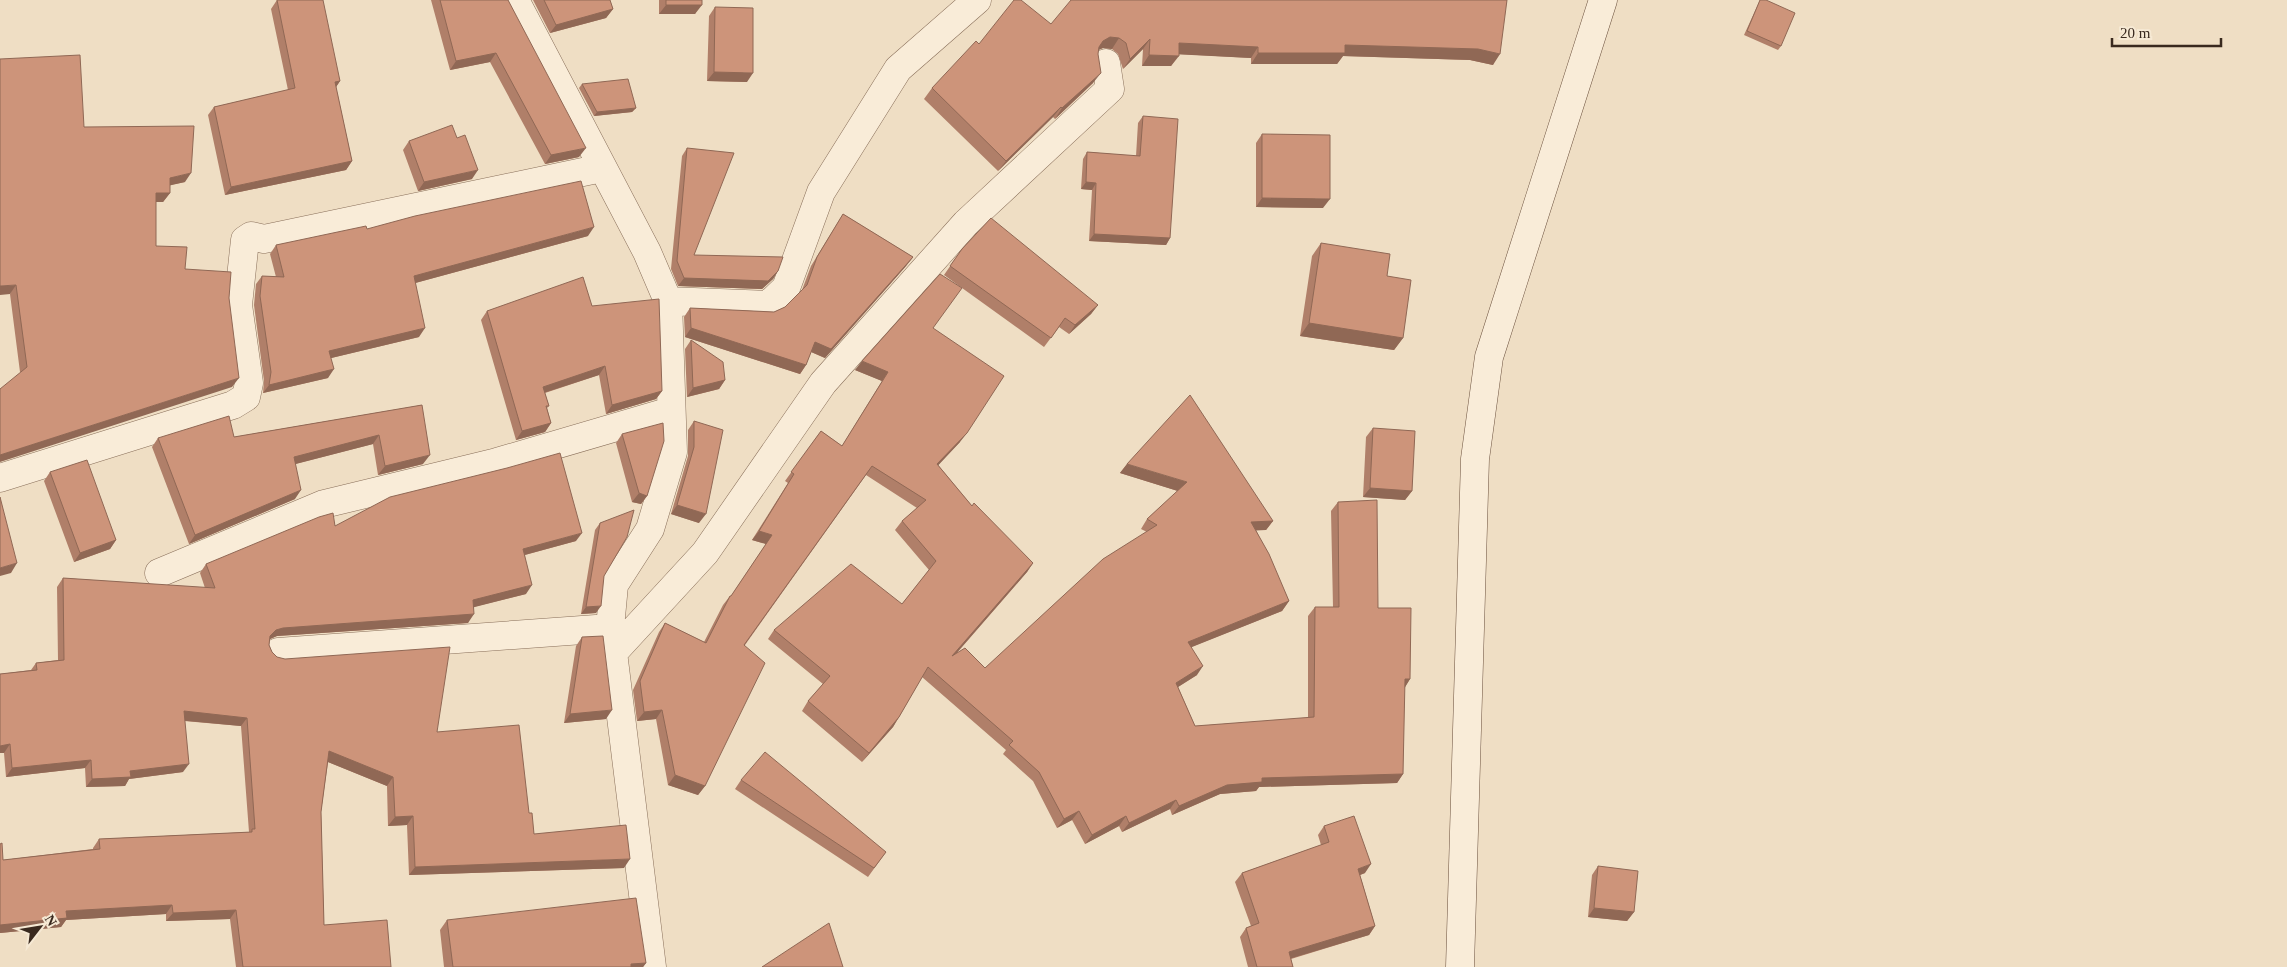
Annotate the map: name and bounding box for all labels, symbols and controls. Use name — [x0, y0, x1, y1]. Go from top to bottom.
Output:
scale bar — [2112, 15, 2221, 47]
text: 20 m — [2120, 25, 2151, 41]
north arrow — [15, 902, 65, 952]
text: N — [42, 912, 60, 929]

